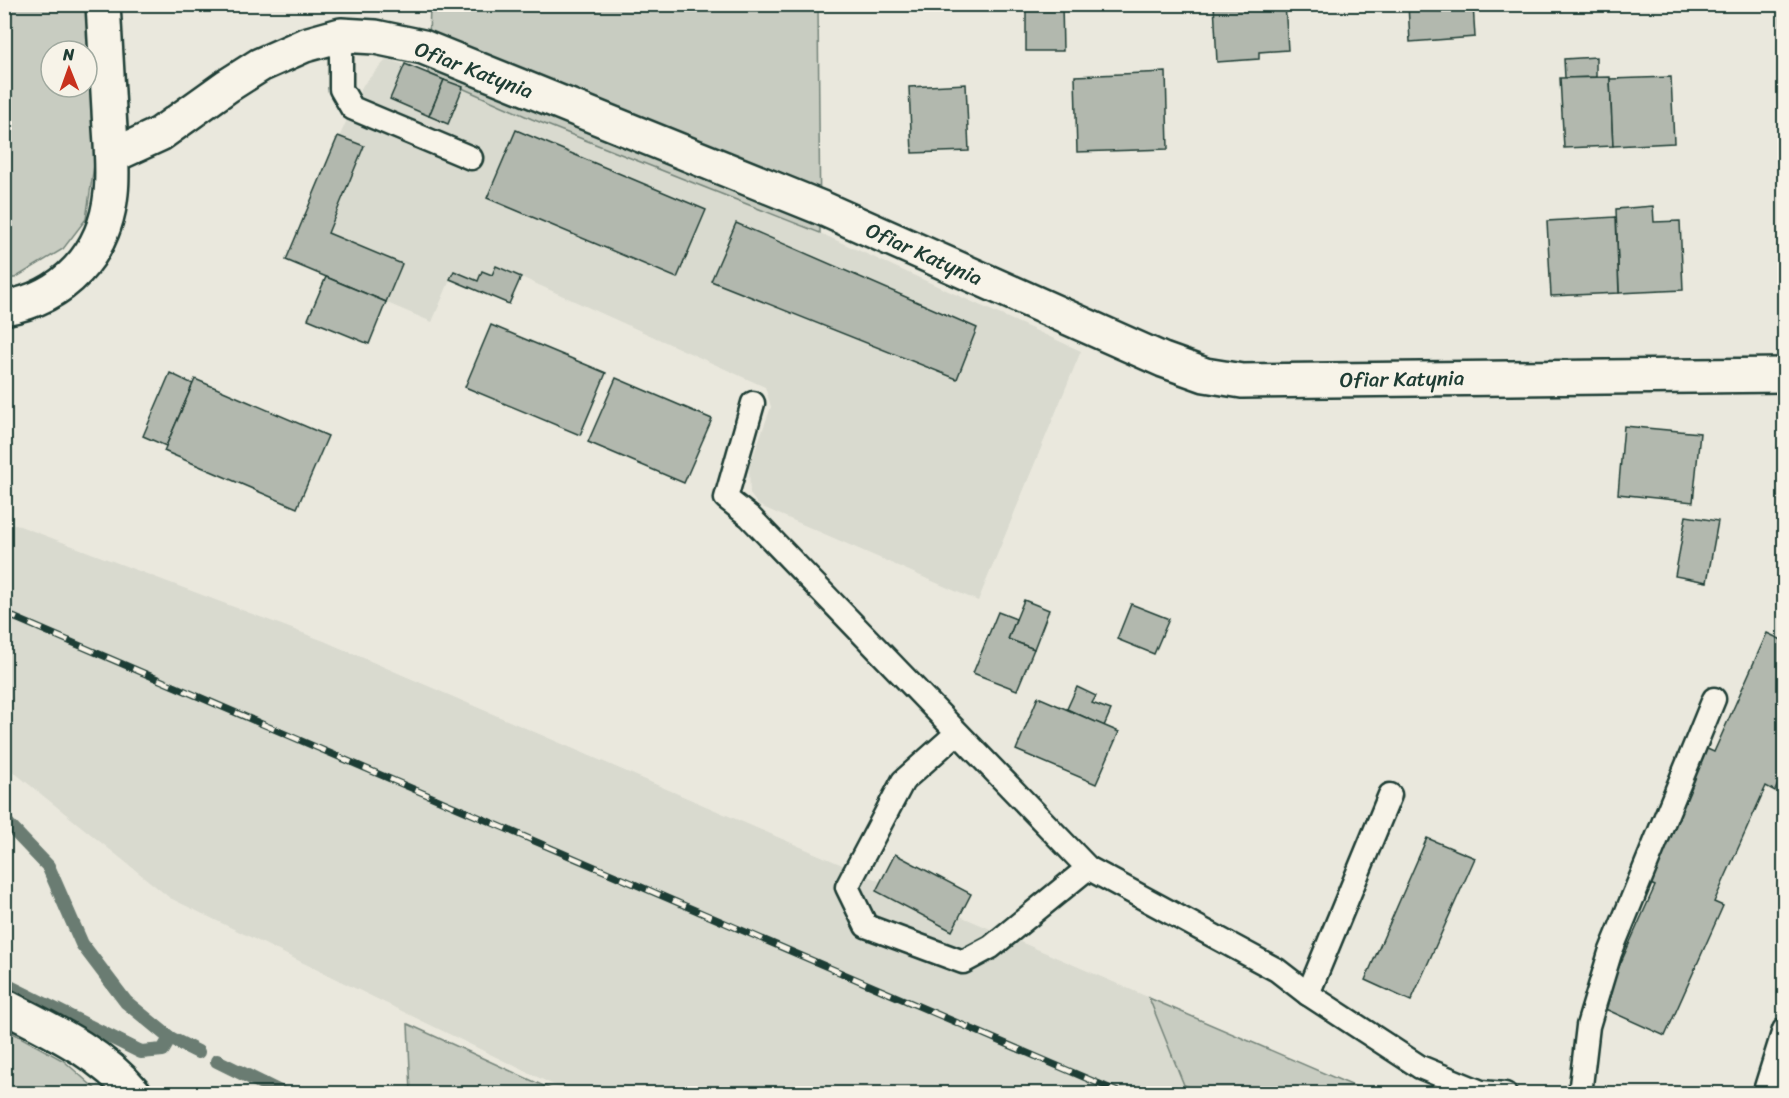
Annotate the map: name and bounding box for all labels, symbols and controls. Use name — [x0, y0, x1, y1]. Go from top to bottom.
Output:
street label: Ofiar Katynia — [409, 30, 539, 110]
north arrow — [39, 39, 99, 99]
text: N — [62, 40, 75, 69]
street label: Ofiar Katynia — [859, 211, 989, 297]
street label: Ofiar Katynia — [1339, 359, 1465, 399]

